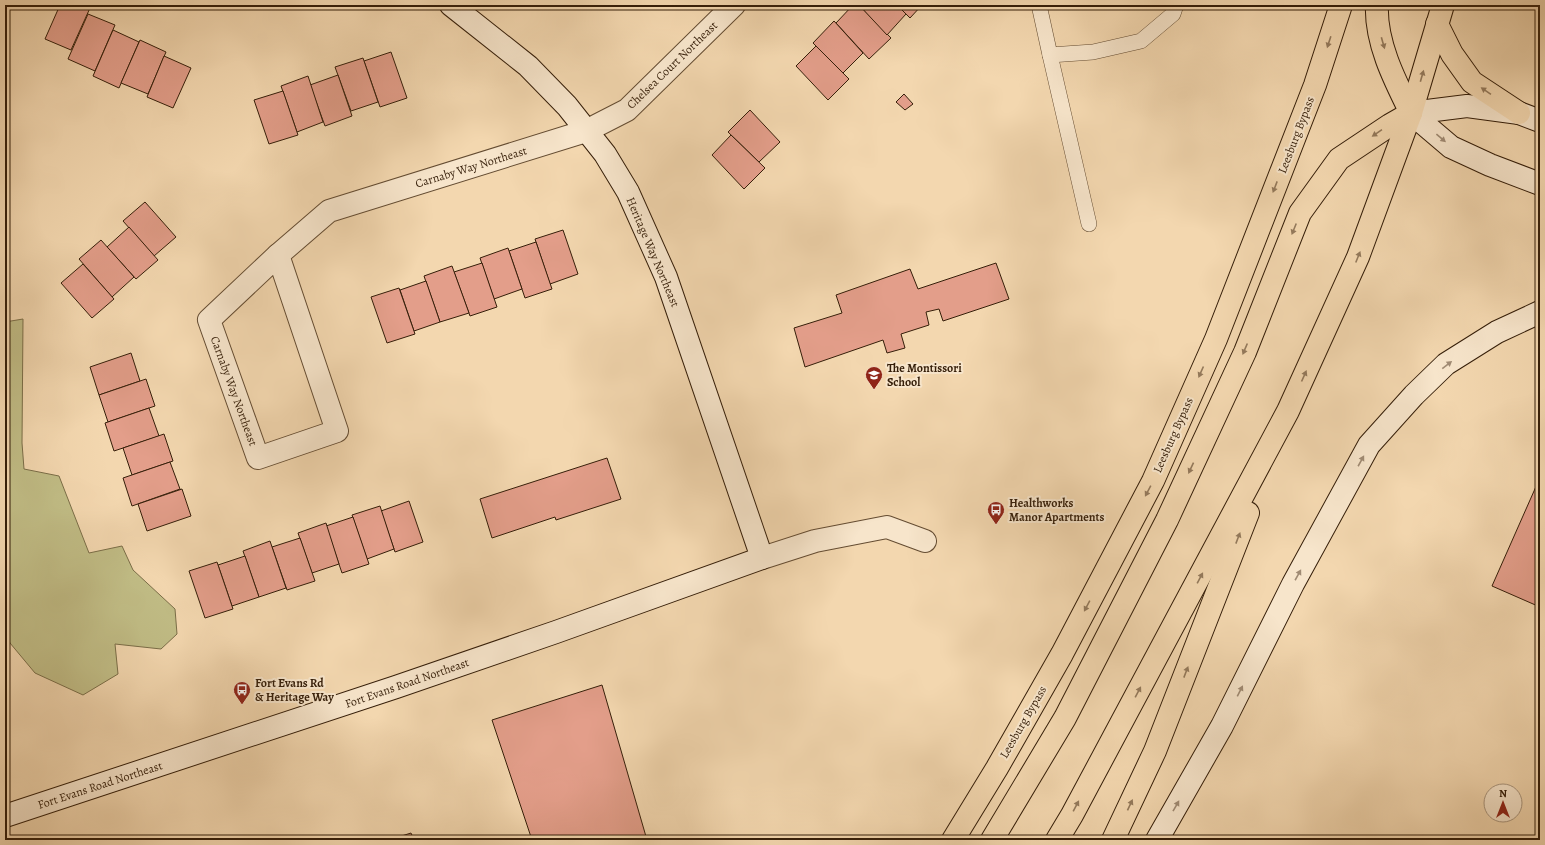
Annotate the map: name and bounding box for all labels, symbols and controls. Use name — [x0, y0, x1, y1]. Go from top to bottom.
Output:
street label: Chelsea Court Northeast — [623, 17, 721, 112]
one-way arrow — [1326, 36, 1332, 48]
one-way arrow — [1380, 37, 1386, 50]
one-way arrow — [1419, 70, 1425, 82]
one-way arrow — [1480, 88, 1492, 95]
street label: Leesburg Bypass — [1274, 94, 1318, 176]
one-way arrow — [1372, 129, 1382, 137]
one-way arrow — [1436, 134, 1446, 143]
street label: Carnaby Way Northeast — [413, 142, 529, 192]
one-way arrow — [1272, 181, 1278, 193]
street label: Heritage Way Northeast — [623, 195, 683, 309]
one-way arrow — [1290, 223, 1296, 235]
one-way arrow — [1355, 251, 1361, 263]
street label: Carnaby Way Northeast — [207, 334, 261, 448]
one-way arrow — [1242, 344, 1248, 356]
place label: The Montissori School — [887, 360, 962, 390]
one-way arrow — [1442, 360, 1453, 369]
school or university icon: The Montissori School — [864, 365, 884, 390]
one-way arrow — [1198, 367, 1204, 378]
one-way arrow — [1301, 370, 1307, 381]
street label: Leesburg Bypass — [1149, 394, 1197, 475]
one-way arrow — [1357, 455, 1364, 467]
one-way arrow — [1188, 462, 1194, 473]
one-way arrow — [1144, 485, 1151, 497]
place label: Healthworks Manor Apartments — [1009, 495, 1104, 525]
bus stop icon: Healthworks Manor Apartments — [986, 500, 1006, 525]
one-way arrow — [1236, 532, 1242, 544]
one-way arrow — [1295, 569, 1302, 581]
one-way arrow — [1196, 572, 1203, 583]
one-way arrow — [1084, 600, 1090, 612]
street label: Fort Evans Road Northeast — [343, 654, 471, 712]
one-way arrow — [1183, 666, 1189, 678]
place label: Fort Evans Rd & Heritage Way — [255, 675, 334, 705]
bus stop icon: Fort Evans Rd & Heritage Way — [232, 680, 252, 705]
street label: Leesburg Bypass — [996, 683, 1050, 761]
one-way arrow — [1236, 685, 1243, 697]
one-way arrow — [1135, 686, 1141, 698]
street label: Fort Evans Road Northeast — [36, 757, 164, 813]
north arrow — [1483, 783, 1523, 823]
text: N — [1499, 786, 1507, 801]
one-way arrow — [1127, 798, 1133, 810]
one-way arrow — [1172, 800, 1179, 812]
one-way arrow — [1073, 801, 1080, 812]

